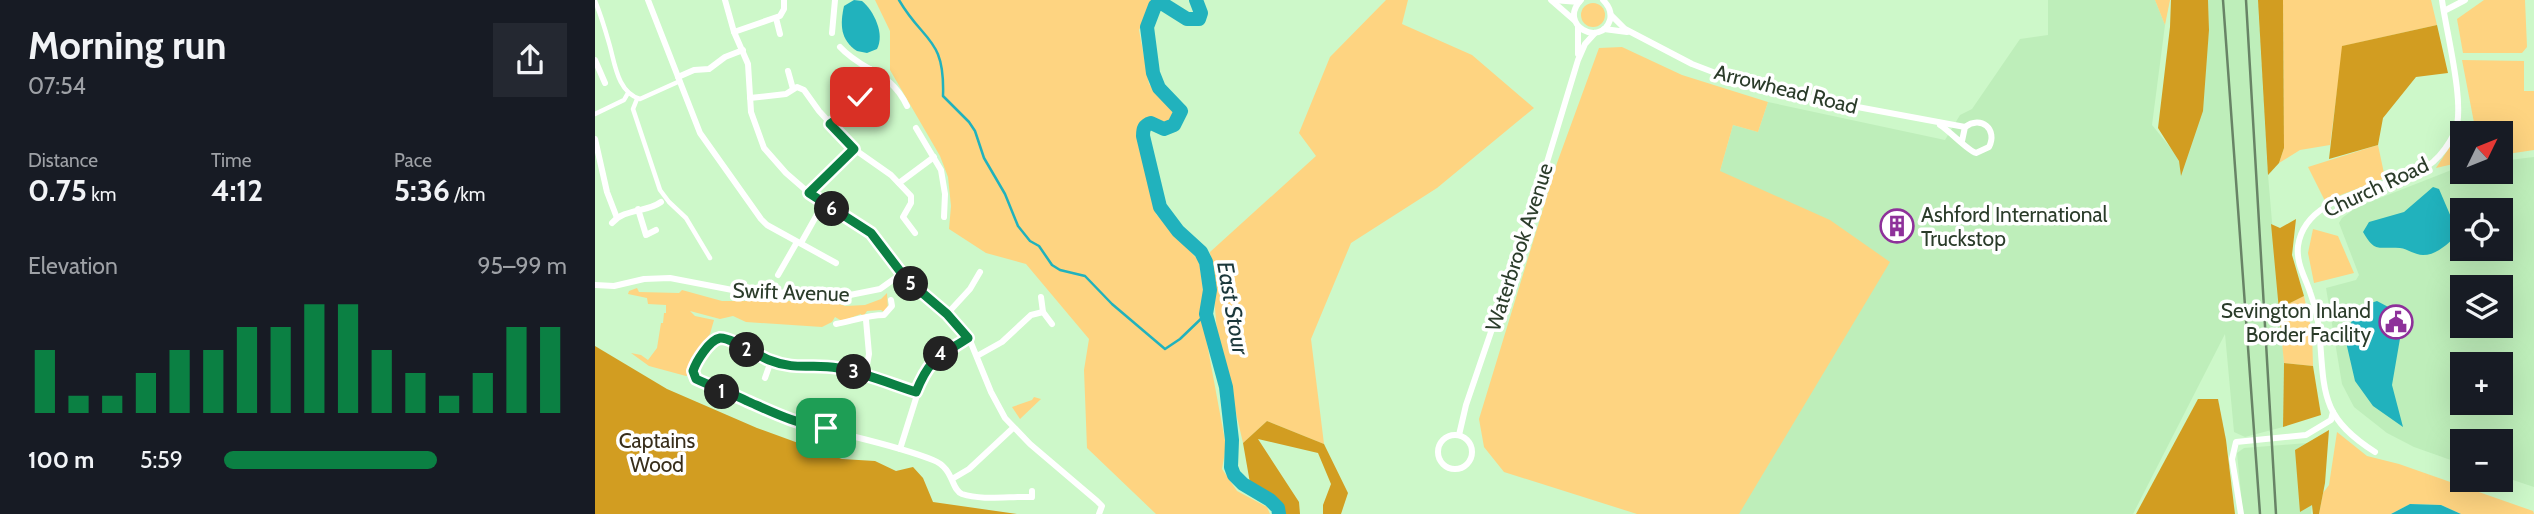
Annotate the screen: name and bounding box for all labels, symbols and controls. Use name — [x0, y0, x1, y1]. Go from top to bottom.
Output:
text: Morning run — [28, 22, 227, 69]
button: share — [493, 23, 567, 97]
street label: Arrowhead Road — [1712, 59, 1860, 119]
pin — [830, 67, 890, 127]
text: 07:54 — [28, 72, 86, 100]
icon: check — [841, 78, 879, 116]
north arrow — [2450, 121, 2513, 184]
map controls — [2450, 121, 2513, 492]
text: Distance — [28, 149, 98, 172]
text: Time — [211, 149, 251, 172]
text: Pace — [394, 149, 432, 172]
street label: Church Road — [2320, 152, 2432, 222]
street label: Waterbrook Avenue — [1480, 160, 1558, 334]
text: 0.75 — [28, 172, 87, 209]
text: 4:12 — [211, 172, 263, 209]
text: 5:36 — [394, 172, 450, 209]
text: km — [87, 183, 116, 206]
text: /km — [450, 183, 485, 206]
pin: 6 — [814, 192, 849, 227]
text: 6 — [826, 197, 837, 220]
button: locate — [2450, 198, 2513, 261]
place label: Ashford International Truckstop — [1921, 202, 2108, 251]
building icon: Ashford International Truckstop — [1878, 207, 1916, 245]
text: Elevation — [28, 252, 118, 280]
text: 95–99 m — [478, 252, 567, 280]
water label: East Stour — [1211, 259, 1255, 358]
pin: 5 — [893, 266, 929, 302]
text: 5 — [905, 272, 916, 295]
button: layers — [2450, 275, 2513, 338]
street label: Swift Avenue — [732, 277, 850, 307]
place label: Sevington Inland Border Facility — [2221, 298, 2371, 347]
public building icon: Sevington Inland Border Facility — [2377, 303, 2415, 341]
pin: 2 — [729, 332, 765, 368]
pin: 4 — [923, 336, 959, 372]
text: 2 — [741, 338, 752, 361]
text: 4 — [935, 342, 946, 365]
button: + — [2450, 352, 2513, 415]
pin: 3 — [837, 354, 871, 390]
text: 3 — [848, 360, 859, 383]
pin: 1 — [705, 374, 739, 410]
text: 1 — [718, 380, 725, 403]
pin — [796, 398, 856, 458]
icon: arrive — [807, 409, 845, 447]
park label: Captains Wood — [619, 428, 696, 477]
button: − — [2450, 429, 2513, 492]
text: 100 m — [28, 446, 94, 474]
text: 5:59 — [140, 446, 183, 474]

